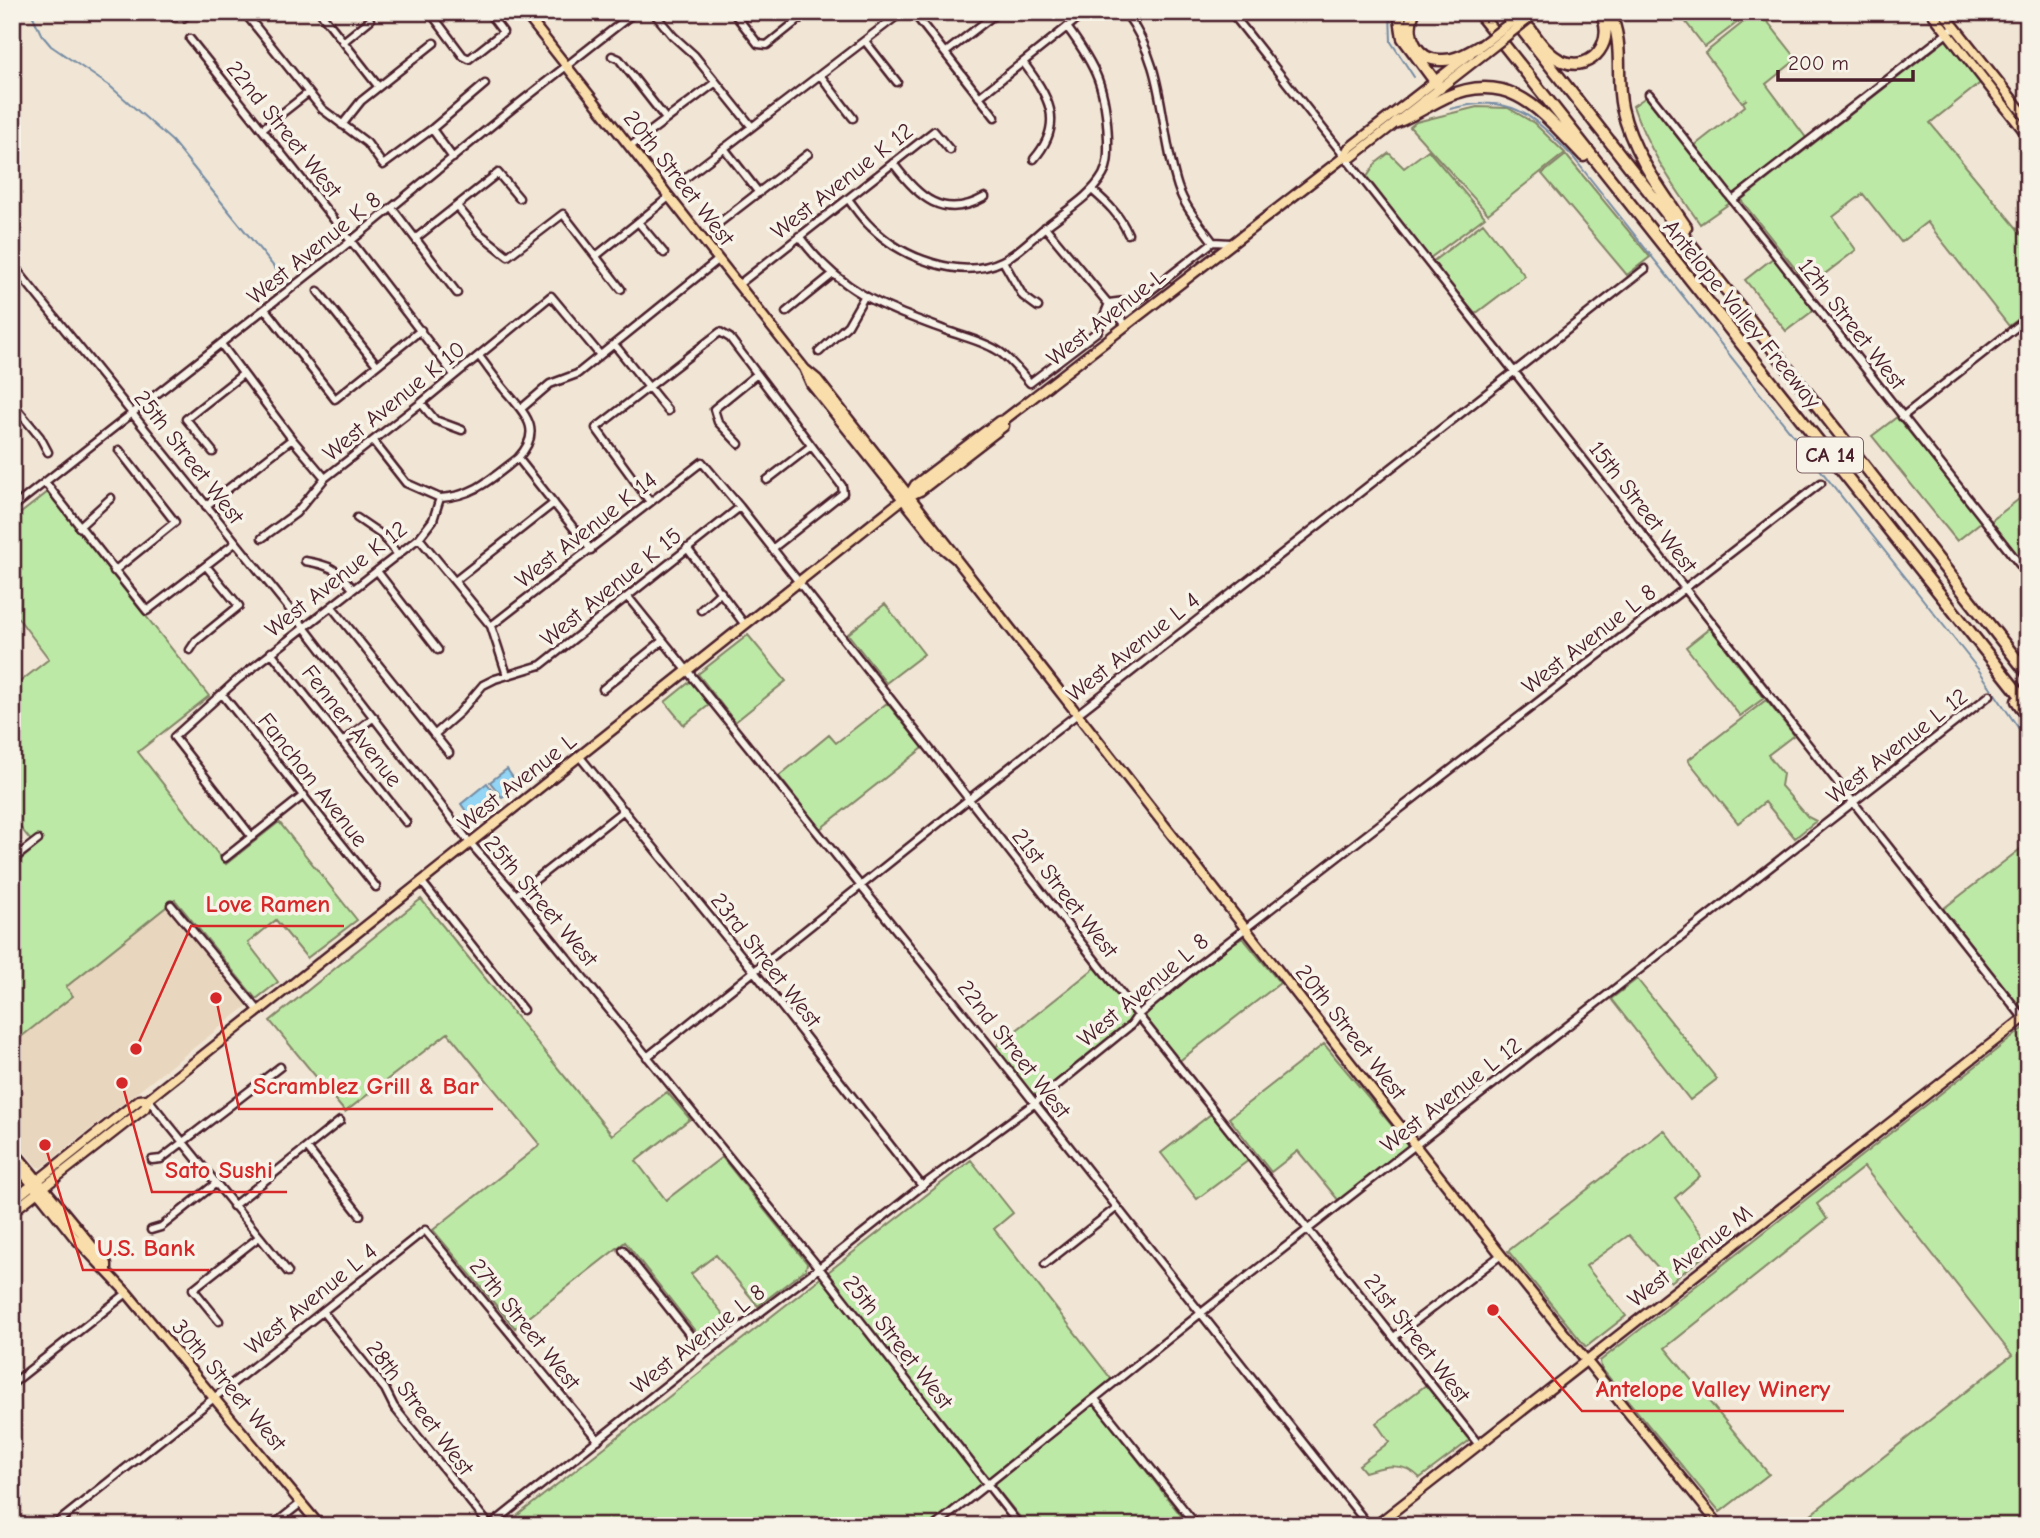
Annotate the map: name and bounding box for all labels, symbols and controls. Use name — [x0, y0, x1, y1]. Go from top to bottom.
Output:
scale bar — [1778, 38, 1912, 82]
text: 200 m — [1788, 51, 1849, 75]
street label: 22nd Street West — [221, 55, 348, 204]
street label: 20th Street West — [618, 105, 741, 252]
street label: West Avenue K 12 — [765, 117, 919, 245]
street label: West Avenue K 8 — [242, 186, 386, 310]
street label: Antelope Valley Freeway — [1658, 214, 1827, 414]
street label: 12th Street West — [1792, 253, 1912, 396]
street label: West Avenue L — [1041, 262, 1171, 372]
street label: West Avenue K 10 — [317, 335, 471, 467]
street label: 25th Street West — [128, 385, 251, 530]
street label: 15th Street West — [1583, 436, 1704, 579]
road number: CA 14 — [1797, 438, 1863, 472]
street label: West Avenue K 14 — [510, 466, 662, 594]
street label: West Avenue K 12 — [259, 515, 413, 643]
street label: West Avenue K 15 — [535, 522, 687, 652]
street label: West Avenue L 8 — [1517, 578, 1661, 700]
street label: West Avenue L 4 — [1061, 587, 1205, 707]
street label: Fenner Avenue — [296, 660, 408, 792]
street label: West Avenue L 12 — [1821, 682, 1973, 810]
street label: Fanchon Avenue — [252, 708, 374, 852]
street label: West Avenue L — [452, 727, 582, 837]
street label: 21st Street West — [1006, 823, 1125, 964]
street label: 25th Street West — [478, 830, 604, 973]
callout: Love Ramen — [191, 881, 344, 926]
street label: 23rd Street West — [705, 887, 828, 1034]
text: Love Ramen — [206, 890, 330, 918]
street label: West Avenue L 8 — [1072, 927, 1214, 1053]
street label: 20th Street West — [1290, 959, 1413, 1106]
street label: 22nd Street West — [952, 975, 1077, 1125]
street label: West Avenue L 12 — [1375, 1031, 1527, 1159]
callout: Scramblez Grill & Bar — [239, 1064, 493, 1109]
text: Scramblez Grill & Bar — [253, 1072, 479, 1100]
callout: Sato Sushi — [152, 1147, 287, 1192]
text: Sato Sushi — [165, 1156, 273, 1184]
street label: West Avenue M — [1622, 1199, 1758, 1313]
callout: U.S. Bank — [83, 1225, 209, 1270]
text: U.S. Bank — [97, 1234, 195, 1262]
street label: West Avenue L 4 — [240, 1238, 382, 1360]
street label: 27th Street West — [464, 1253, 587, 1396]
street label: 21st Street West — [1358, 1268, 1477, 1409]
street label: 25th Street West — [837, 1270, 960, 1415]
street label: West Avenue L 8 — [626, 1278, 770, 1400]
street label: 30th Street West — [166, 1314, 293, 1457]
street label: 28th Street West — [361, 1335, 480, 1482]
callout: Antelope Valley Winery — [1582, 1366, 1844, 1411]
text: Antelope Valley Winery — [1596, 1375, 1830, 1403]

